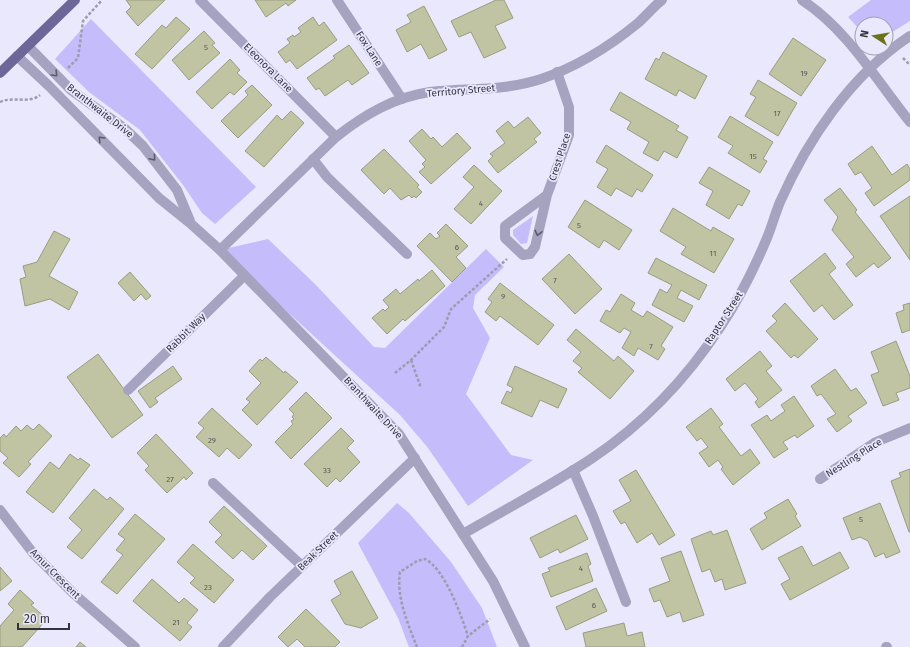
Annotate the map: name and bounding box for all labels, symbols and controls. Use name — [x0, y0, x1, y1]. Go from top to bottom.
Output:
north arrow — [854, 16, 894, 56]
street label: Fox Lane — [353, 29, 385, 69]
text: N — [858, 29, 872, 39]
street label: Eleonora Lane — [241, 41, 295, 95]
house number: 5 — [204, 43, 208, 52]
one-way arrow — [50, 69, 58, 77]
house number: 19 — [800, 69, 808, 78]
street label: Branthwaite Drive — [65, 81, 135, 141]
street label: Territory Street — [426, 82, 496, 100]
house number: 17 — [773, 109, 781, 118]
street label: Crest Place — [547, 132, 573, 182]
one-way arrow — [98, 136, 106, 144]
house number: 15 — [749, 152, 757, 161]
one-way arrow — [149, 154, 156, 161]
house number: 4 — [479, 199, 484, 208]
house number: 5 — [577, 221, 581, 230]
one-way arrow — [535, 229, 543, 236]
house number: 6 — [455, 243, 459, 252]
house number: 11 — [710, 249, 716, 258]
house number: 7 — [553, 276, 557, 285]
street label: Raptor Street — [703, 289, 746, 347]
house number: 9 — [501, 292, 505, 301]
street label: Rabbit Way — [164, 311, 208, 355]
house number: 7 — [649, 342, 653, 351]
street label: Branthwaite Drive — [341, 374, 405, 442]
house number: 29 — [208, 436, 216, 445]
street label: Nestling Place — [824, 436, 884, 480]
house number: 33 — [323, 466, 331, 475]
house number: 27 — [166, 475, 174, 484]
house number: 5 — [859, 515, 863, 524]
street label: Beak Street — [295, 528, 341, 573]
street label: Amur Crescent — [28, 547, 83, 602]
house number: 4 — [579, 564, 584, 573]
house number: 23 — [204, 583, 212, 592]
house number: 6 — [592, 601, 596, 610]
scale bar — [18, 605, 69, 631]
text: 20 m — [24, 612, 50, 626]
house number: 21 — [172, 618, 180, 627]

